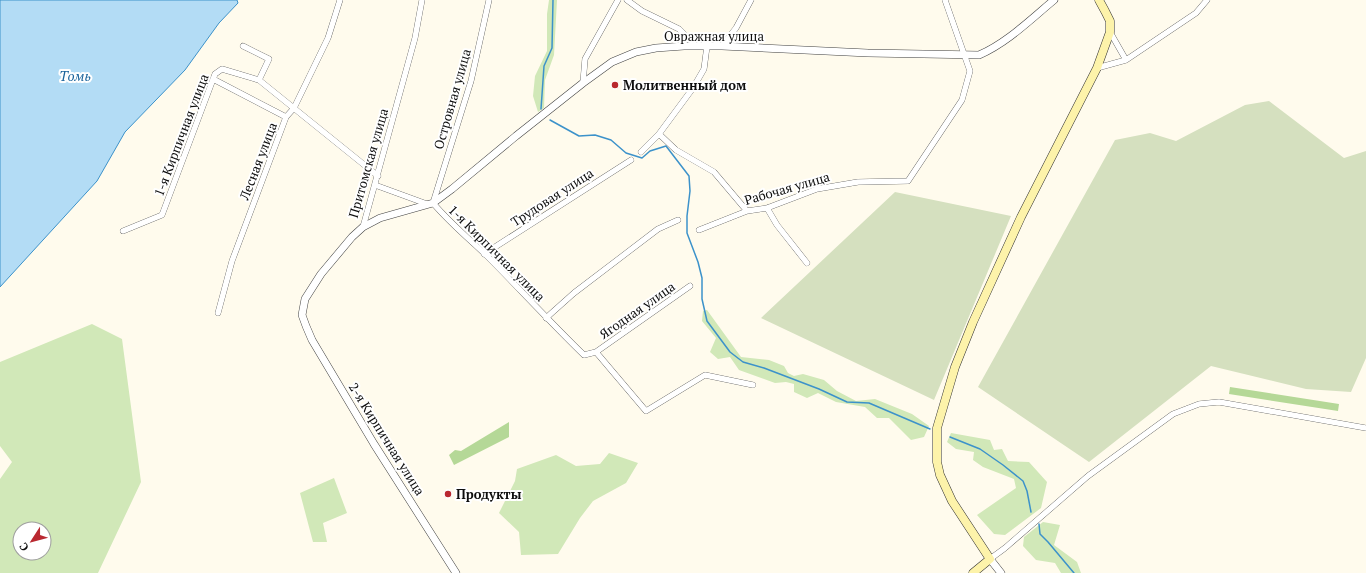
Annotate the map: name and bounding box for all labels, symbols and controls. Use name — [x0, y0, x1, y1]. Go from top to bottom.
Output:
street label: Овражная улица — [664, 27, 765, 45]
street label: Островная улица — [429, 46, 475, 151]
water label: Томь — [59, 66, 91, 85]
street label: 1-я Кирпичная улица — [149, 71, 213, 199]
place label: Молитвенный дом — [623, 76, 747, 94]
marker: Молитвенный дом — [610, 80, 620, 90]
street label: Притомская улица — [344, 106, 392, 220]
street label: Лесная улица — [235, 119, 281, 203]
street label: Трудовая улица — [507, 163, 597, 230]
street label: Рабочая улица — [742, 167, 832, 209]
street label: 1-я Кирпичная улица — [445, 201, 550, 306]
street label: Ягодная улица — [596, 277, 679, 343]
street label: 2-я Кирпичная улица — [345, 379, 429, 499]
place label: Продукты — [456, 485, 522, 503]
marker: Продукты — [443, 489, 453, 499]
north arrow — [12, 521, 52, 561]
text: С — [16, 540, 32, 554]

